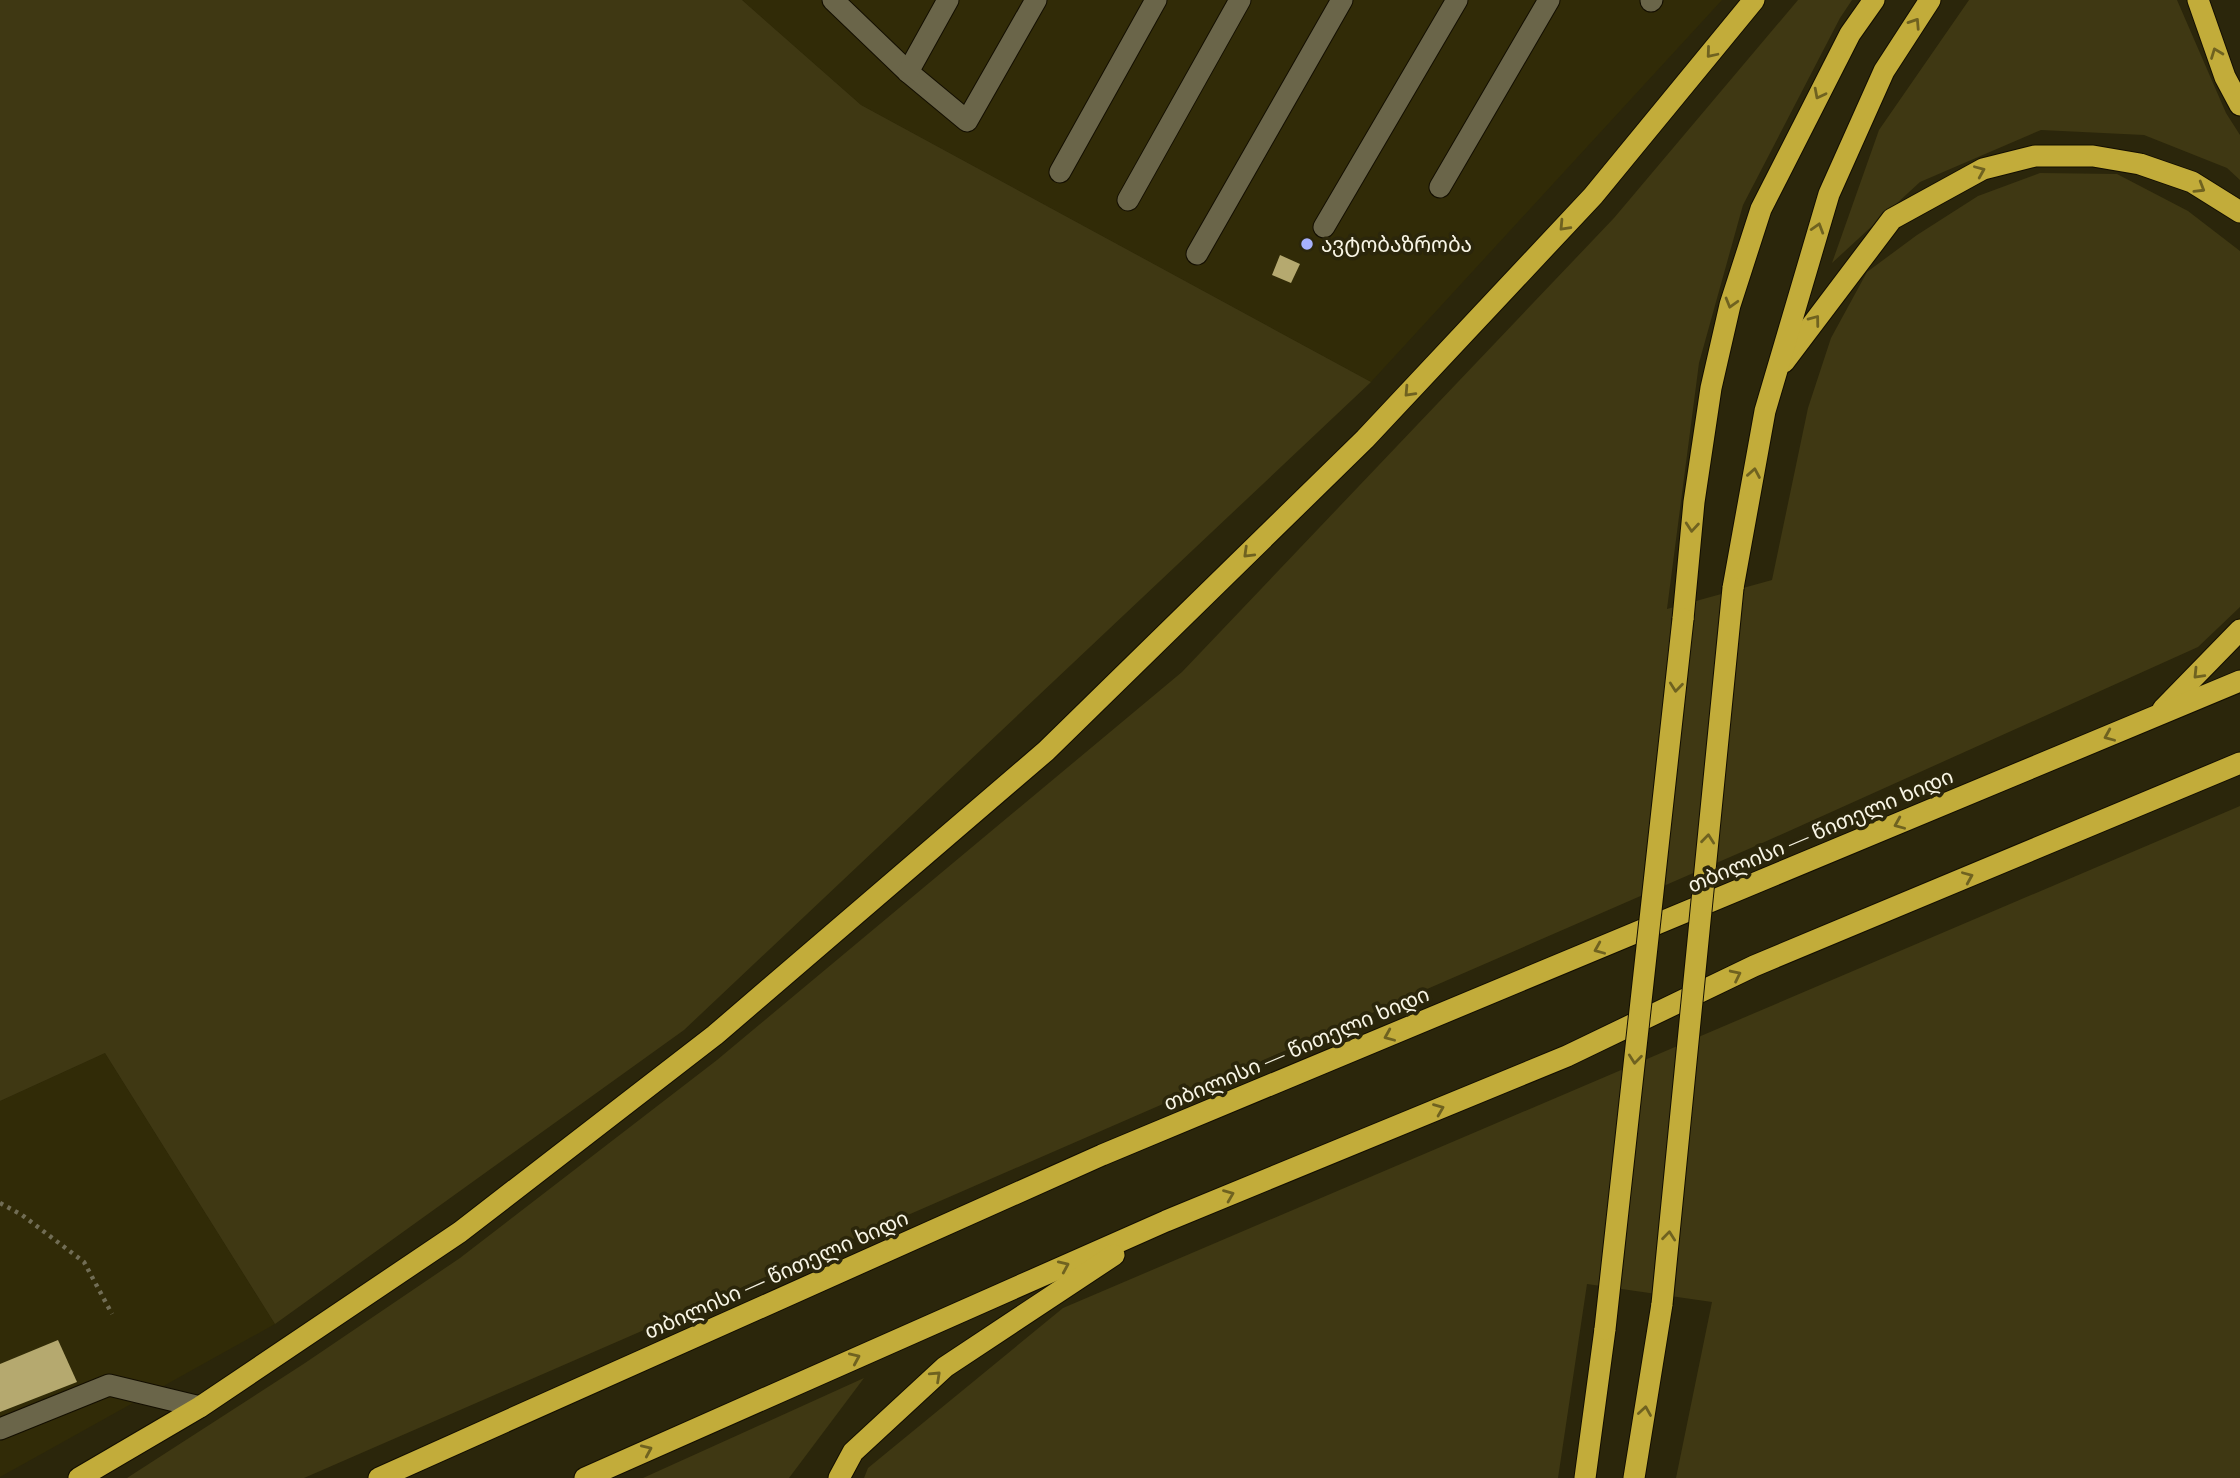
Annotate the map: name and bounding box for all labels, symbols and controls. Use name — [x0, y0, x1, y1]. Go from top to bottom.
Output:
one-way arrow — [1907, 18, 1920, 31]
one-way arrow — [1707, 44, 1719, 57]
one-way arrow — [2211, 48, 2225, 60]
one-way arrow — [1814, 87, 1828, 99]
one-way arrow — [1974, 166, 1986, 180]
one-way arrow — [2193, 179, 2206, 192]
one-way arrow — [1560, 218, 1572, 231]
one-way arrow — [1810, 222, 1825, 234]
place label: ავტობაზრობა — [1321, 231, 1472, 257]
marker: ავტობაზრობა — [1299, 236, 1315, 252]
one-way arrow — [1725, 297, 1739, 309]
one-way arrow — [1807, 315, 1820, 328]
one-way arrow — [1404, 384, 1417, 397]
one-way arrow — [1746, 467, 1761, 479]
one-way arrow — [1685, 522, 1700, 533]
one-way arrow — [1243, 545, 1256, 558]
one-way arrow — [2193, 665, 2206, 678]
one-way arrow — [1668, 681, 1683, 693]
one-way arrow — [2104, 728, 2116, 742]
street label: თბილისი — წითელი ხიდი — [1683, 762, 1957, 899]
one-way arrow — [1894, 815, 1906, 829]
one-way arrow — [1700, 833, 1715, 844]
one-way arrow — [1961, 871, 1973, 885]
one-way arrow — [1594, 940, 1606, 954]
one-way arrow — [1729, 969, 1741, 983]
street label: თბილისი — წითელი ხიდი — [1159, 980, 1433, 1117]
one-way arrow — [1384, 1028, 1396, 1042]
one-way arrow — [1627, 1053, 1642, 1065]
one-way arrow — [1432, 1103, 1444, 1117]
one-way arrow — [1222, 1190, 1234, 1204]
street label: თბილისი — წითელი ხიდი — [640, 1204, 912, 1345]
one-way arrow — [1661, 1230, 1676, 1241]
one-way arrow — [1057, 1261, 1069, 1275]
one-way arrow — [848, 1352, 861, 1366]
one-way arrow — [928, 1372, 941, 1385]
one-way arrow — [1638, 1405, 1653, 1417]
one-way arrow — [640, 1444, 653, 1458]

